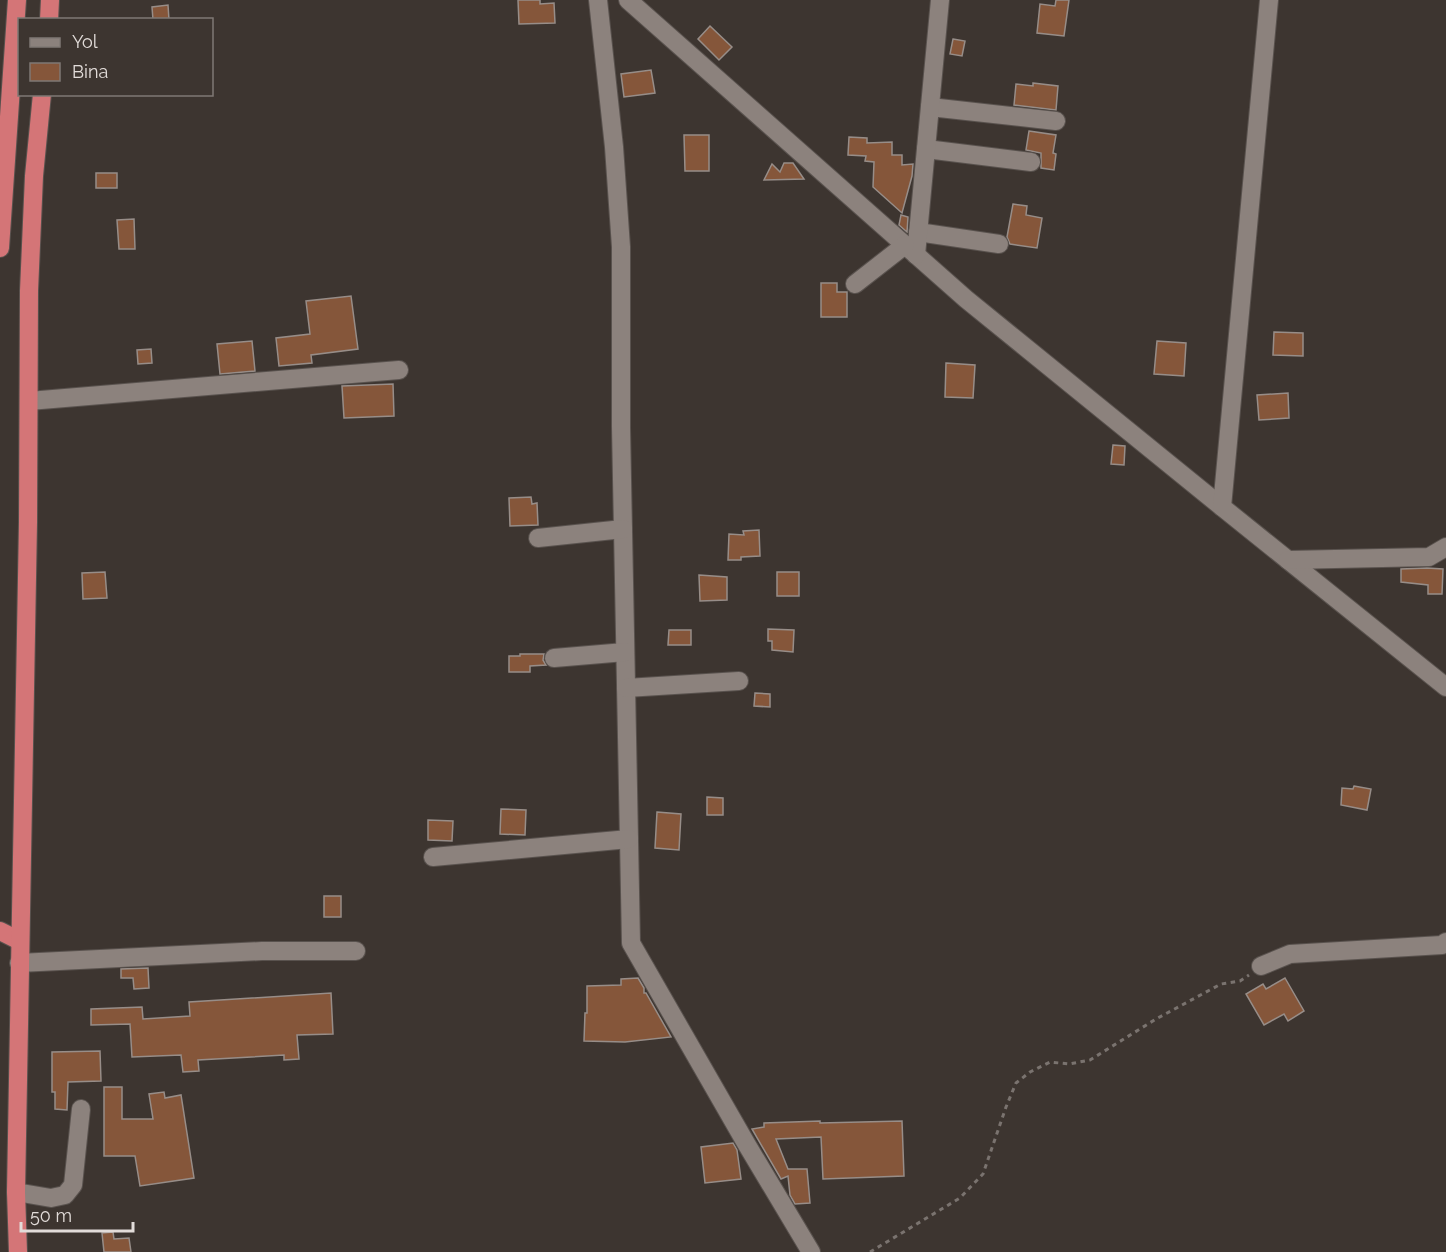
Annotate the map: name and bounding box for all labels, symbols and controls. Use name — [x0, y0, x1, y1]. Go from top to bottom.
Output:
legend — [18, 18, 213, 96]
text: Yol — [72, 31, 98, 52]
text: Bina — [72, 61, 108, 82]
scale bar — [21, 1195, 134, 1233]
text: 50 m — [30, 1205, 72, 1226]

